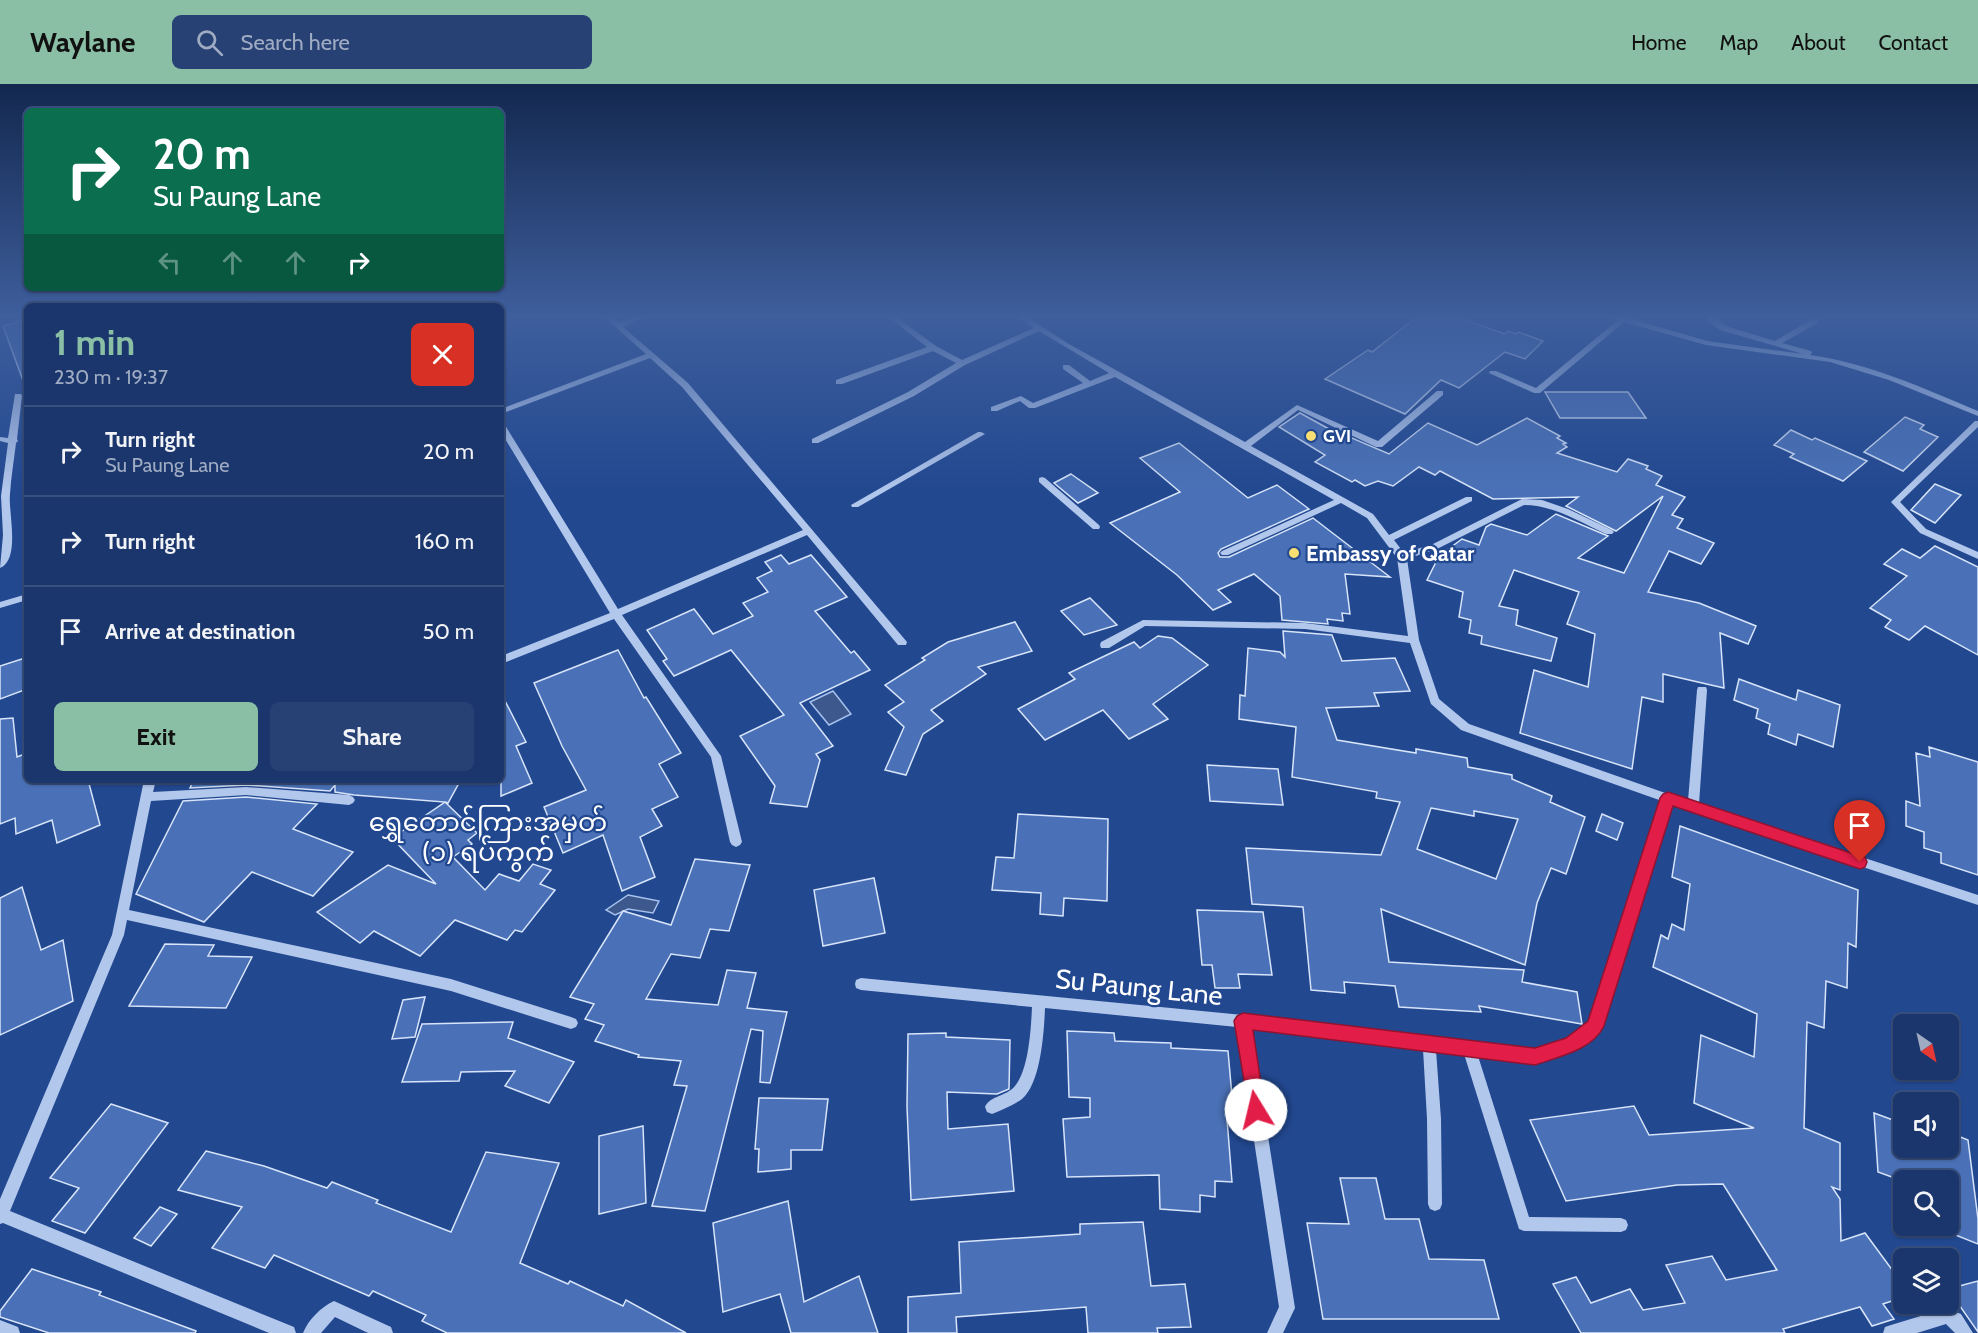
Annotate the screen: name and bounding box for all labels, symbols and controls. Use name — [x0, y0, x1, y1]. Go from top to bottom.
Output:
search box — [172, 15, 592, 69]
text: Waylane — [30, 25, 136, 59]
icon: search — [193, 26, 226, 59]
text: Search here — [241, 29, 350, 56]
text: Home — [1631, 30, 1687, 55]
text: Map — [1720, 30, 1758, 55]
text: About — [1791, 30, 1845, 55]
text: Contact — [1878, 30, 1948, 55]
text: 20 m — [153, 128, 251, 180]
icon: right — [54, 132, 132, 210]
text: Su Paung Lane — [153, 180, 321, 213]
icon: left — [153, 246, 186, 279]
icon: ahead — [216, 246, 249, 279]
icon: ahead — [279, 246, 312, 279]
icon: right — [342, 246, 375, 279]
text: 1 min — [54, 320, 135, 364]
button: close — [411, 323, 474, 386]
text: 230 m · 19:37 — [54, 365, 168, 389]
place label: GVI — [1323, 425, 1351, 447]
text: Turn right — [105, 426, 195, 453]
marker: GVI — [1304, 429, 1318, 443]
icon: right — [54, 435, 87, 468]
text: 20 m — [423, 438, 474, 465]
text: Su Paung Lane — [105, 453, 229, 477]
icon: right — [54, 525, 87, 558]
text: Turn right — [105, 528, 195, 555]
text: 160 m — [415, 528, 474, 555]
place label: Embassy of Qatar — [1306, 540, 1475, 567]
marker: Embassy of Qatar — [1287, 546, 1301, 560]
icon: arrive — [54, 615, 87, 648]
text: Arrive at destination — [105, 618, 295, 645]
text: 50 m — [422, 618, 474, 645]
button: Exit — [54, 702, 258, 771]
button: Share — [270, 702, 474, 771]
pin — [1834, 800, 1885, 862]
district label: ရွှေတောင်ကြားအမှတ် (၁) ရပ်ကွက် — [369, 805, 607, 873]
icon: arrive — [1843, 809, 1876, 842]
street label: Su Paung Lane — [1054, 962, 1224, 1012]
north arrow — [1893, 1014, 1959, 1080]
map controls — [1893, 1014, 1959, 1314]
position arrow — [1224, 1078, 1288, 1142]
button: sound — [1893, 1092, 1959, 1158]
button: search — [1893, 1170, 1959, 1236]
button: layers — [1893, 1248, 1959, 1314]

